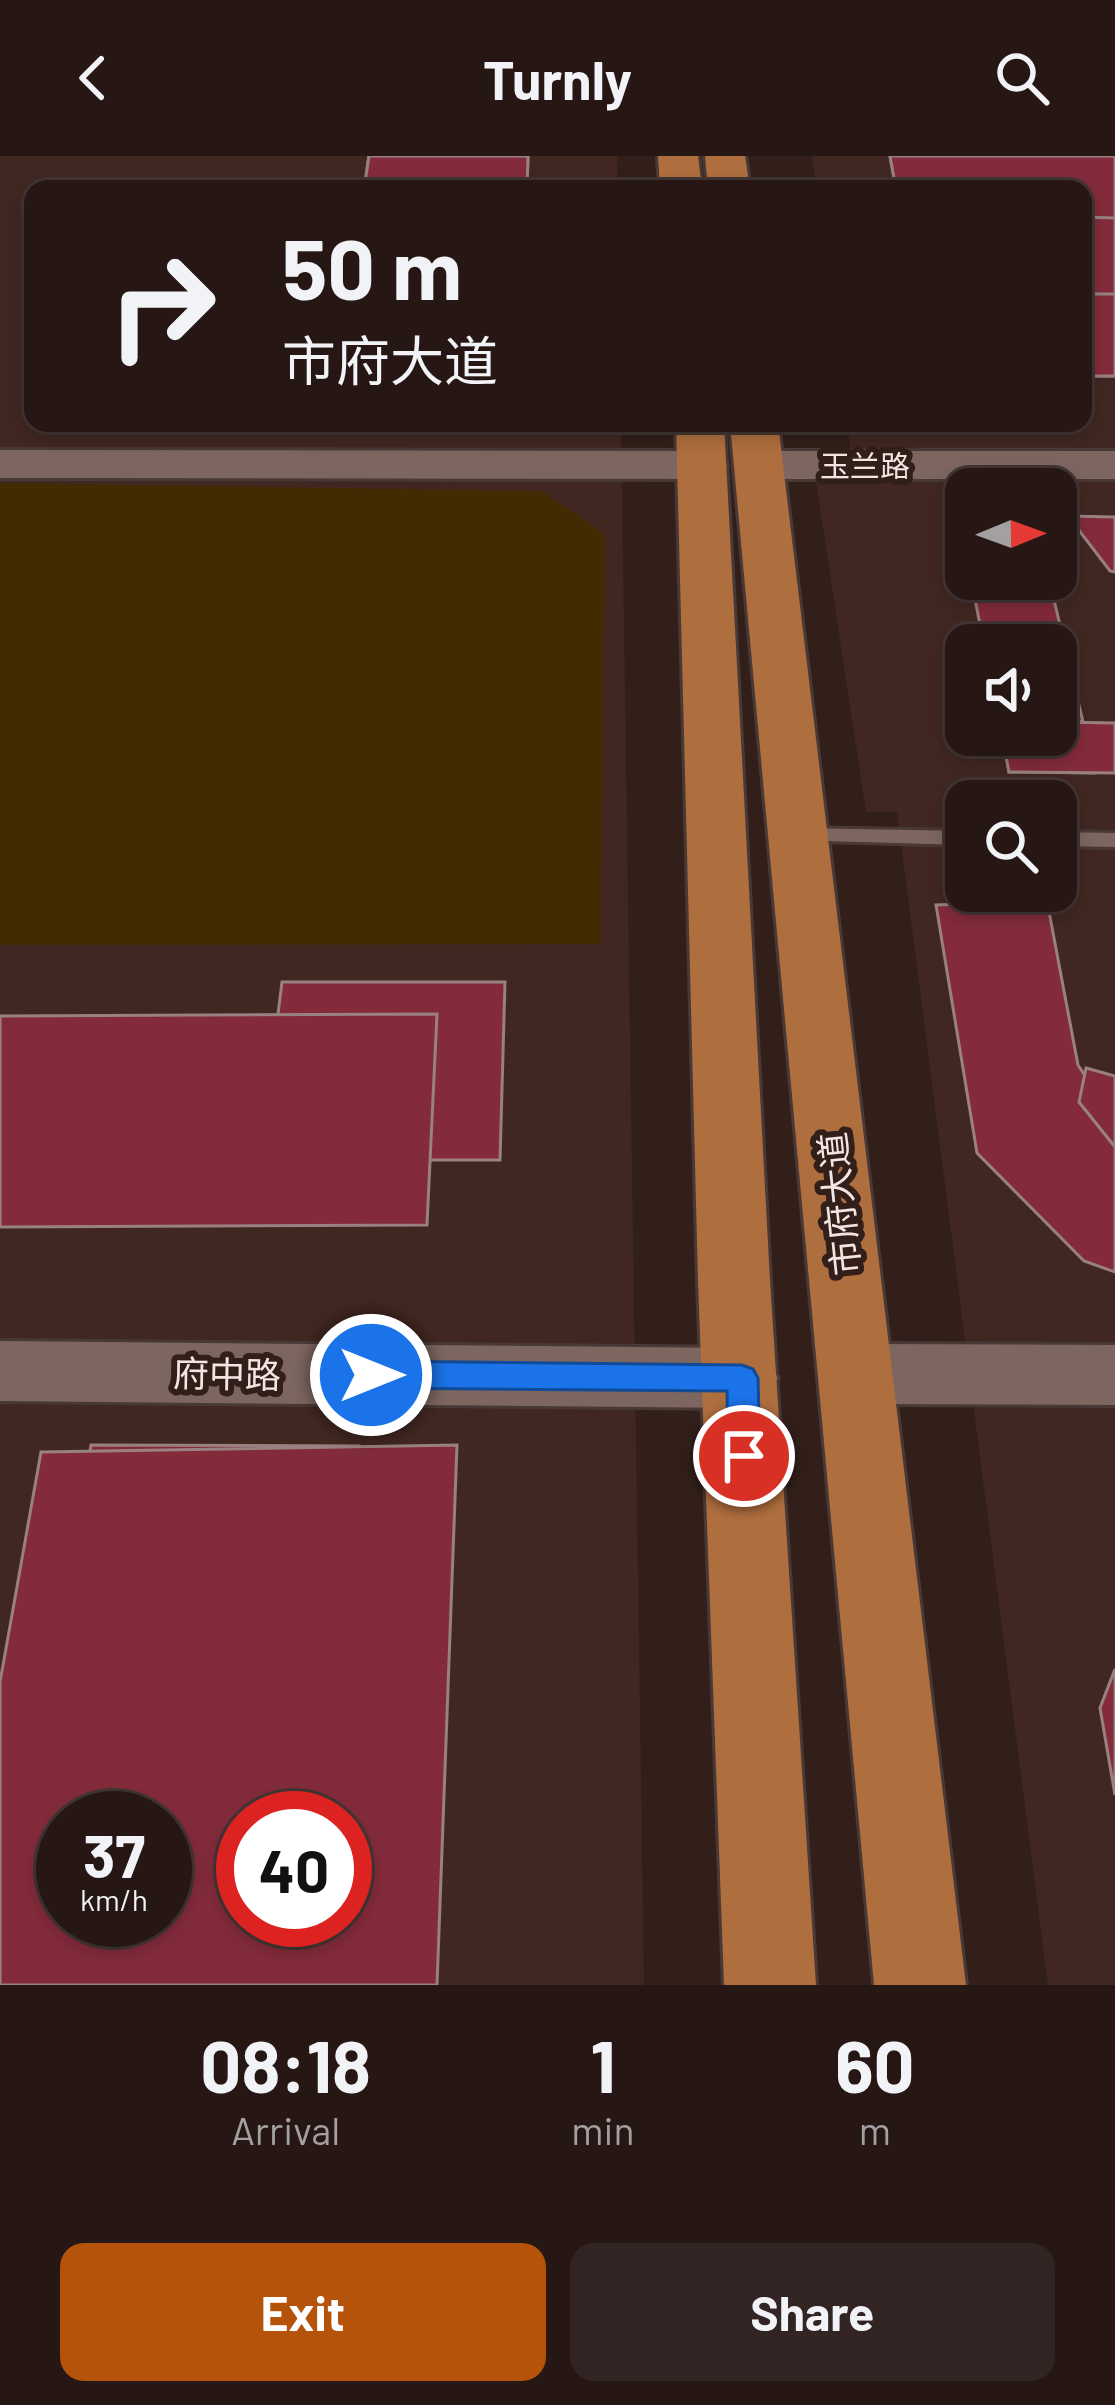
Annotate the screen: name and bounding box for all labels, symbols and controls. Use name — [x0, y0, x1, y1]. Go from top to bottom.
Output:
icon: back — [60, 45, 126, 111]
icon: search — [989, 45, 1055, 111]
text: Turnly — [483, 46, 632, 111]
text: 50 m — [282, 216, 462, 317]
icon: right — [84, 228, 240, 384]
text: 市府大道 — [282, 327, 498, 392]
street label: 玉兰路 — [820, 447, 910, 483]
north arrow — [945, 468, 1077, 600]
map controls — [945, 468, 1077, 912]
button: sound — [945, 624, 1077, 756]
button: search — [945, 780, 1077, 912]
street label: 市府大道 — [809, 1130, 867, 1278]
position arrow — [308, 1312, 434, 1438]
street label: 府中路 — [173, 1351, 281, 1395]
pin — [693, 1405, 795, 1507]
icon: arrive — [711, 1423, 777, 1489]
speed limit sign: 40 — [216, 1791, 372, 1947]
text: 37 — [83, 1818, 145, 1890]
text: km/h — [80, 1881, 148, 1917]
text: 08:18 — [200, 2021, 371, 2107]
text: 1 — [590, 2021, 616, 2107]
text: 60 — [835, 2021, 915, 2107]
text: Arrival — [231, 2106, 340, 2153]
text: min — [571, 2106, 635, 2153]
text: m — [859, 2106, 891, 2153]
button: Exit — [60, 2243, 546, 2381]
button: Share — [570, 2243, 1055, 2381]

